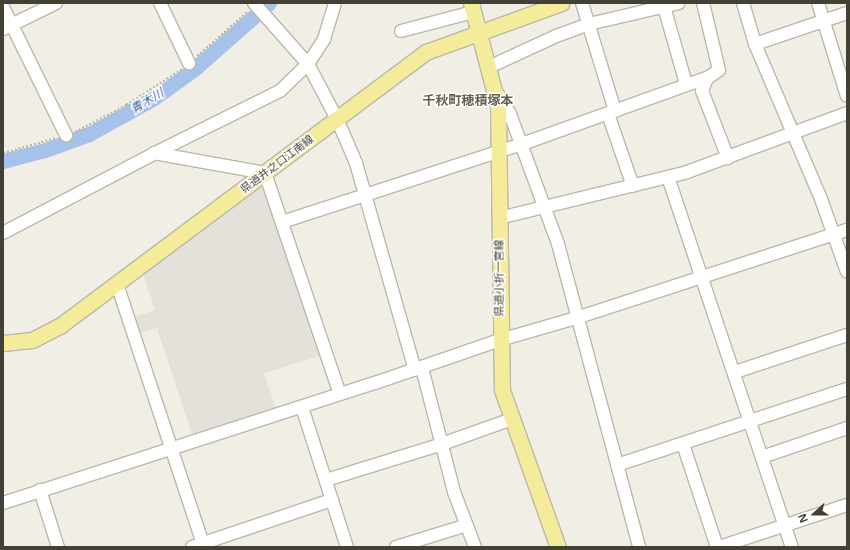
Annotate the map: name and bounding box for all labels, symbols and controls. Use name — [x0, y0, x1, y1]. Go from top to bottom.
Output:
water label: 青木川 — [128, 86, 166, 116]
district label: 千秋町穂積塚本 — [423, 92, 513, 108]
street label: 県道井之口江南線 — [238, 132, 316, 196]
street label: 県道小折一宮線 — [492, 240, 506, 316]
north arrow — [794, 494, 834, 534]
text: N — [794, 512, 811, 525]

